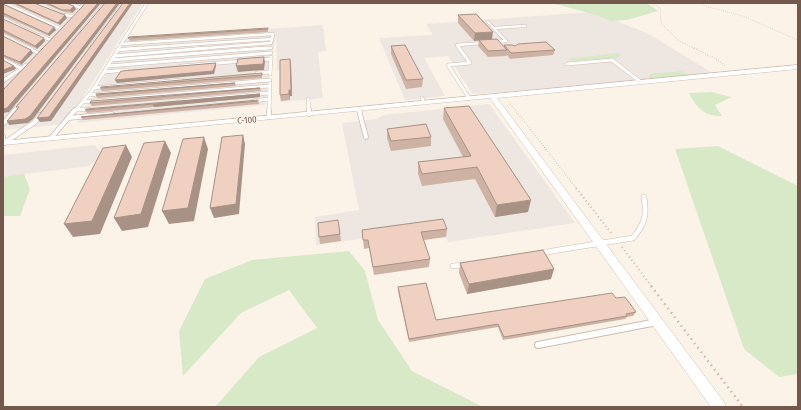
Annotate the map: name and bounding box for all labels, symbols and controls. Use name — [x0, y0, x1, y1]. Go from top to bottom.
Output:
street label: С-100 — [237, 114, 258, 126]

